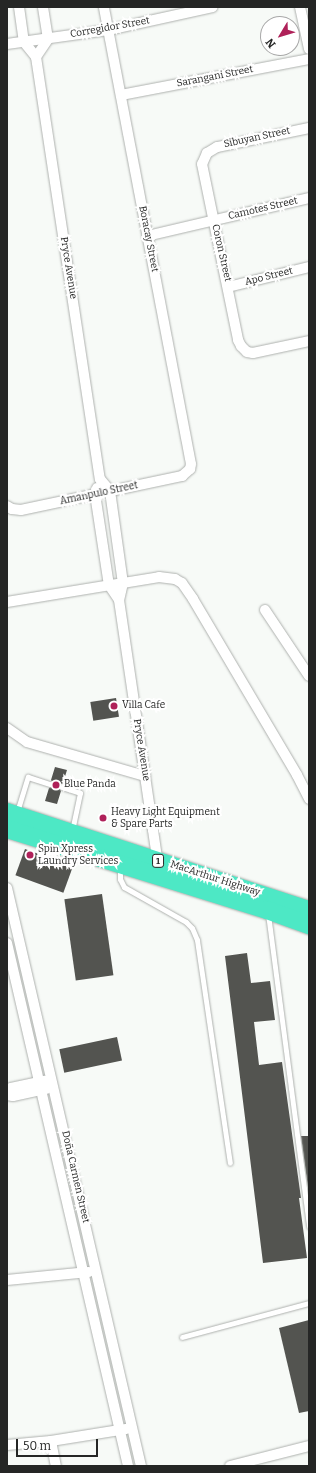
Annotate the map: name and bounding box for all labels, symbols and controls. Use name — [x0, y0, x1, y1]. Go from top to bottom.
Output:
street label: Corregidor Street — [69, 15, 151, 41]
north arrow — [260, 16, 300, 56]
text: N — [263, 36, 279, 50]
street label: Sarangani Street — [176, 64, 254, 90]
street label: Sibuyan Street — [223, 125, 291, 151]
street label: Camotes Street — [227, 195, 299, 223]
street label: Boracay Street — [136, 205, 160, 273]
street label: Coron Street — [209, 223, 233, 283]
street label: Pryce Avenue — [57, 236, 79, 300]
street label: Apo Street — [244, 265, 294, 289]
street label: Amanpulo Street — [59, 480, 139, 508]
place label: Villa Cafe — [122, 700, 165, 712]
marker: Villa Cafe — [109, 701, 119, 711]
street label: Pryce Avenue — [130, 718, 152, 782]
place label: Blue Panda — [64, 779, 116, 791]
marker: Blue Panda — [51, 780, 61, 790]
place label: Heavy Light Equipment & Spare Parts — [111, 806, 220, 830]
marker: Heavy Light Equipment & Spare Parts — [98, 813, 108, 823]
place label: Spin Xpress Laundry Services — [38, 843, 118, 866]
marker: Spin Xpress Laundry Services — [25, 850, 35, 860]
road number: 1 — [152, 854, 164, 868]
street label: MacArthur Highway — [169, 859, 261, 899]
street label: Doña Carmen Street — [59, 1130, 91, 1224]
scale bar — [18, 1431, 100, 1457]
text: 50 m — [23, 1439, 51, 1453]

